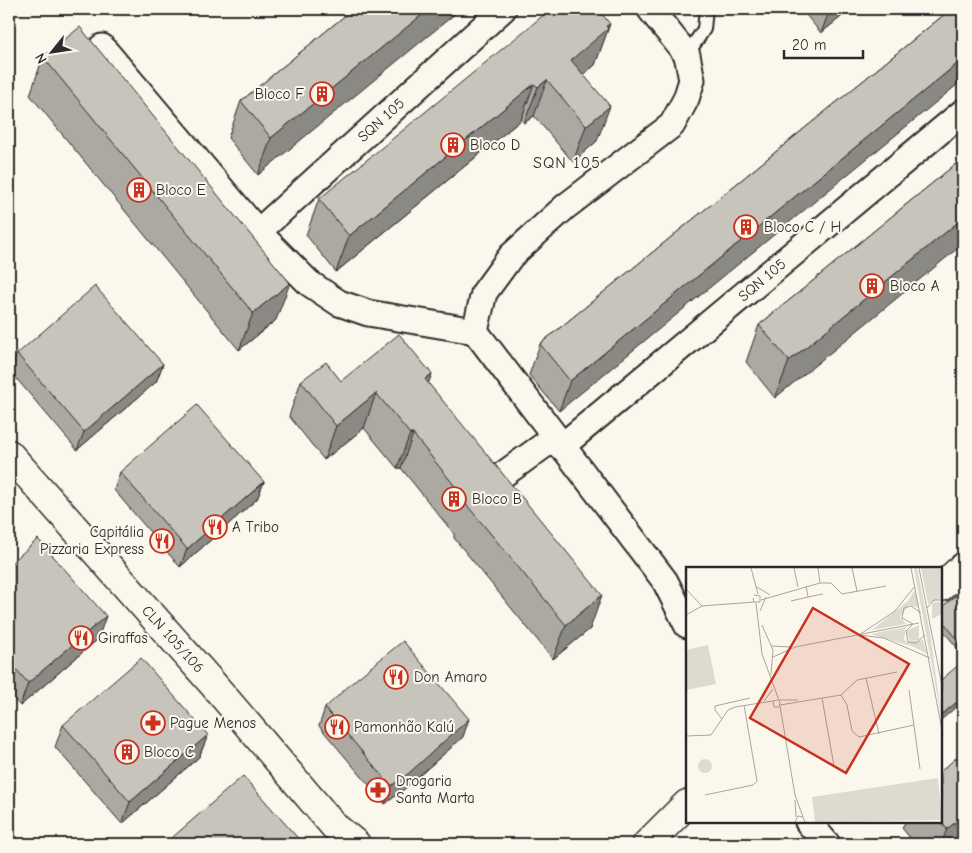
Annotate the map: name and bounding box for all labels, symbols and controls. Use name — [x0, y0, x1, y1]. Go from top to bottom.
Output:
north arrow — [28, 28, 78, 78]
scale bar — [784, 28, 863, 60]
text: 20 m — [792, 36, 826, 54]
text: N — [32, 50, 51, 66]
building icon: Bloco F — [309, 81, 335, 107]
place label: Bloco F — [255, 85, 304, 103]
street label: SQN 105 — [354, 94, 408, 146]
building icon: Bloco D — [440, 132, 466, 158]
place label: Bloco D — [470, 136, 520, 154]
district label: SQN 105 — [533, 154, 601, 172]
building icon: Bloco E — [126, 177, 152, 203]
place label: Bloco E — [156, 181, 206, 199]
building icon: Bloco C / H — [733, 214, 759, 240]
place label: Bloco C / H — [764, 218, 841, 236]
street label: SQN 105 — [734, 255, 790, 305]
building icon: Bloco A — [859, 273, 885, 299]
place label: Bloco A — [890, 277, 940, 295]
building icon: Bloco B — [441, 486, 467, 512]
place label: Bloco B — [472, 490, 522, 508]
restaurant icon: A Tribo — [202, 514, 228, 540]
place label: A Tribo — [232, 518, 279, 536]
place label: Capitália Pizzaria Express — [40, 523, 144, 558]
restaurant icon: Capitália Pizzaria Express — [149, 528, 175, 554]
inset map — [686, 567, 942, 823]
street label: CLN 105/106 — [138, 602, 208, 676]
restaurant icon: Giraffas — [68, 625, 94, 651]
place label: Giraffas — [98, 629, 148, 647]
restaurant icon: Don Amaro — [383, 664, 409, 690]
place label: Don Amaro — [414, 668, 487, 686]
pharmacy icon: Pague Menos — [140, 710, 166, 736]
place label: Pague Menos — [170, 714, 256, 732]
restaurant icon: Pamonhão Kalú — [324, 714, 350, 740]
place label: Pamonhão Kalú — [354, 718, 454, 736]
building icon: Bloco C — [114, 739, 140, 765]
place label: Bloco C — [144, 743, 194, 761]
place label: Drogaria Santa Marta — [396, 772, 475, 807]
pharmacy icon: Drogaria Santa Marta — [365, 777, 391, 803]

